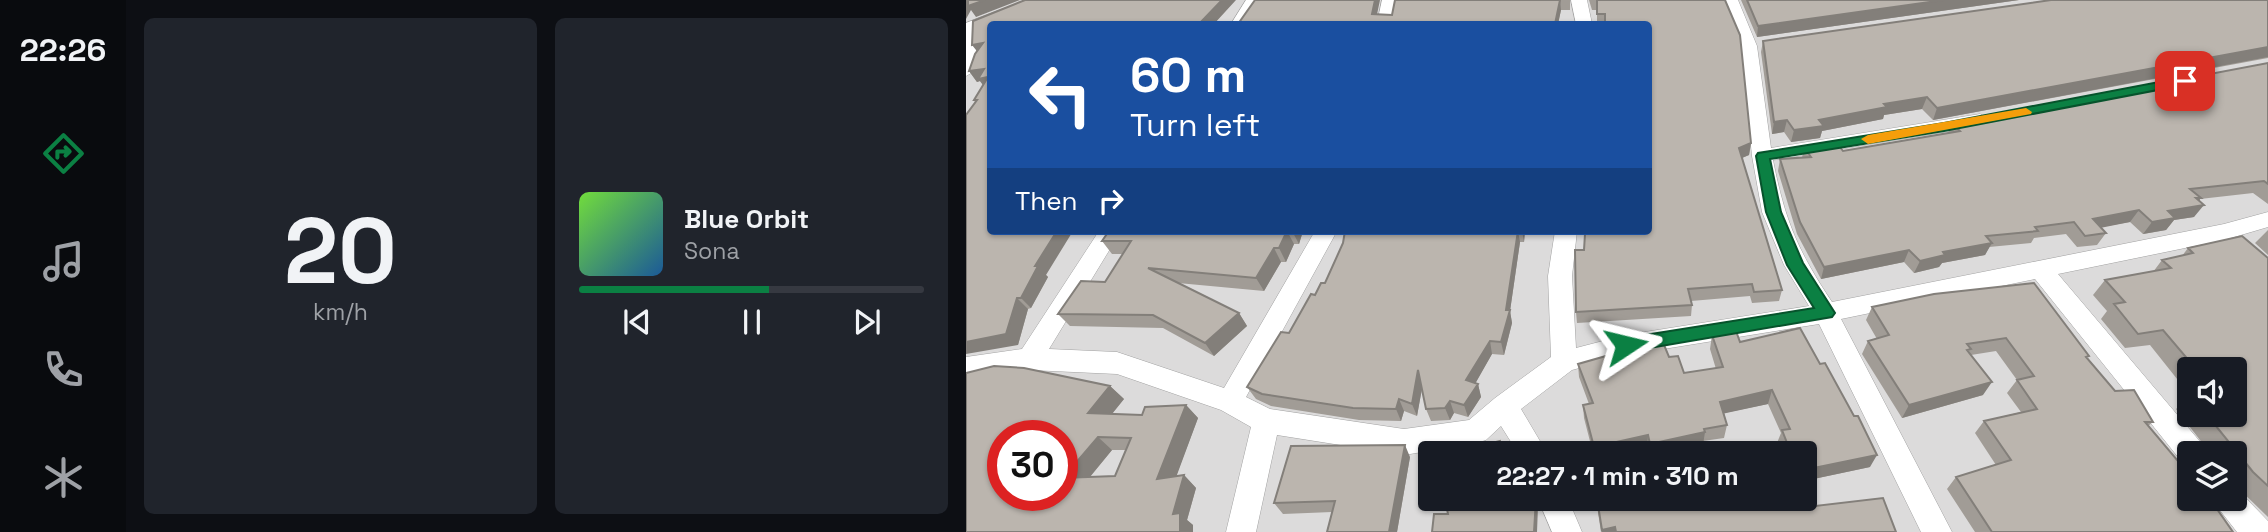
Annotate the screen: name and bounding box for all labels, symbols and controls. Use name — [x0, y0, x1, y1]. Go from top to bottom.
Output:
text: 22:26 — [20, 30, 106, 70]
text: 60 m — [1130, 44, 1246, 106]
icon: left — [1015, 49, 1106, 140]
pin — [2155, 51, 2215, 111]
icon: arrive — [2166, 62, 2204, 100]
text: Turn left — [1130, 105, 1260, 145]
icon: directions — [39, 129, 88, 178]
icon: right — [1092, 182, 1130, 220]
text: Then — [1015, 184, 1078, 218]
text: 20 — [284, 193, 397, 310]
text: Blue Orbit — [684, 202, 809, 236]
text: Sona — [684, 236, 740, 266]
icon: music — [39, 237, 88, 286]
text: km/h — [313, 297, 368, 327]
icon: previous — [618, 303, 656, 341]
icon: pause — [733, 303, 771, 341]
icon: next — [848, 303, 886, 341]
position arrow — [1589, 308, 1663, 382]
icon: phone — [39, 345, 88, 394]
map controls — [2177, 357, 2247, 511]
button: sound — [2177, 357, 2247, 427]
speed limit sign: 30 — [987, 420, 1078, 511]
button: layers — [2177, 441, 2247, 511]
icon: climate — [39, 453, 88, 502]
text: 22:27 · 1 min · 310 m — [1496, 459, 1739, 493]

